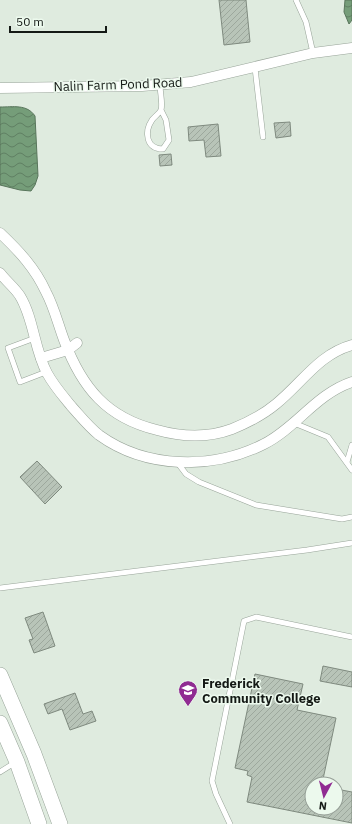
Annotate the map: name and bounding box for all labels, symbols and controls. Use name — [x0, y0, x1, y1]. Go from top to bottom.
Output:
scale bar — [10, 8, 106, 34]
text: 50 m — [16, 14, 44, 29]
street label: Nalin Farm Pond Road — [53, 74, 183, 95]
place label: Frederick Community College — [202, 675, 321, 707]
school or university icon: Frederick Community College — [177, 679, 199, 707]
north arrow — [304, 776, 344, 816]
text: N — [318, 798, 328, 813]

